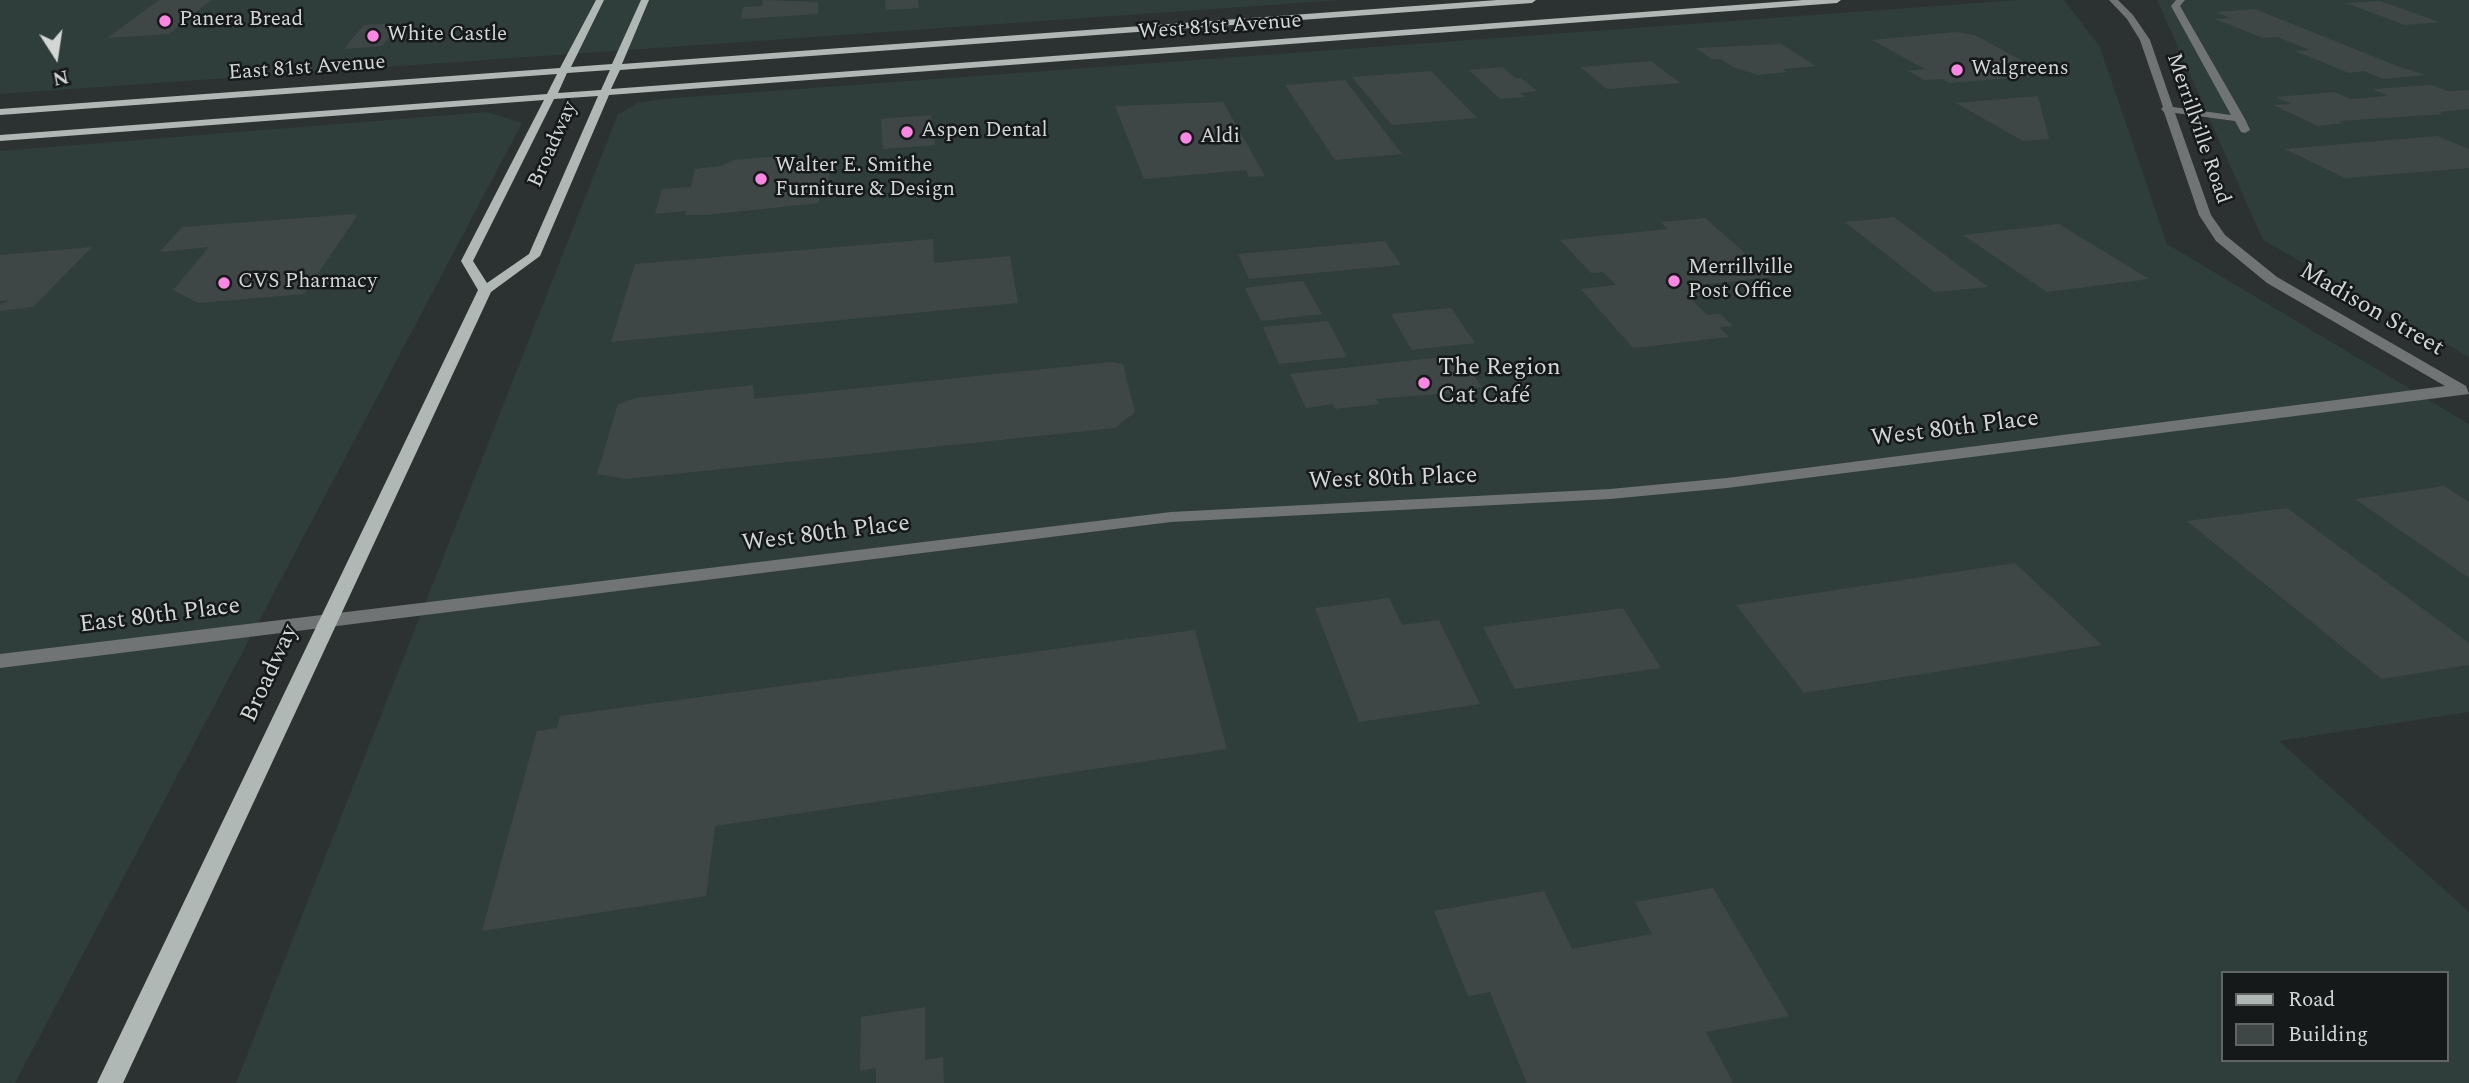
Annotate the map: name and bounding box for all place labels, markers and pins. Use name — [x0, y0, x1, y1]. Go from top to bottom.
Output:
place label: Panera Bread — [179, 8, 303, 34]
marker: Panera Bread — [157, 13, 173, 29]
place label: White Castle — [387, 23, 507, 49]
marker: White Castle — [365, 28, 381, 44]
place label: Walgreens — [1971, 57, 2069, 83]
marker: Walgreens — [1949, 62, 1965, 78]
place label: Aspen Dental — [921, 119, 1048, 145]
marker: Aspen Dental — [899, 124, 915, 140]
place label: Aldi — [1200, 125, 1240, 151]
marker: Aldi — [1178, 130, 1194, 146]
place label: Walter E. Smithe Furniture & Design — [775, 154, 955, 204]
marker: Walter E. Smithe Furniture & Design — [753, 171, 769, 187]
place label: Merrillville Post Office — [1688, 256, 1793, 306]
place label: CVS Pharmacy — [238, 270, 377, 296]
marker: Merrillville Post Office — [1666, 273, 1682, 289]
marker: CVS Pharmacy — [216, 275, 232, 291]
place label: The Region Cat Café — [1438, 355, 1561, 411]
marker: The Region Cat Café — [1416, 375, 1432, 391]

